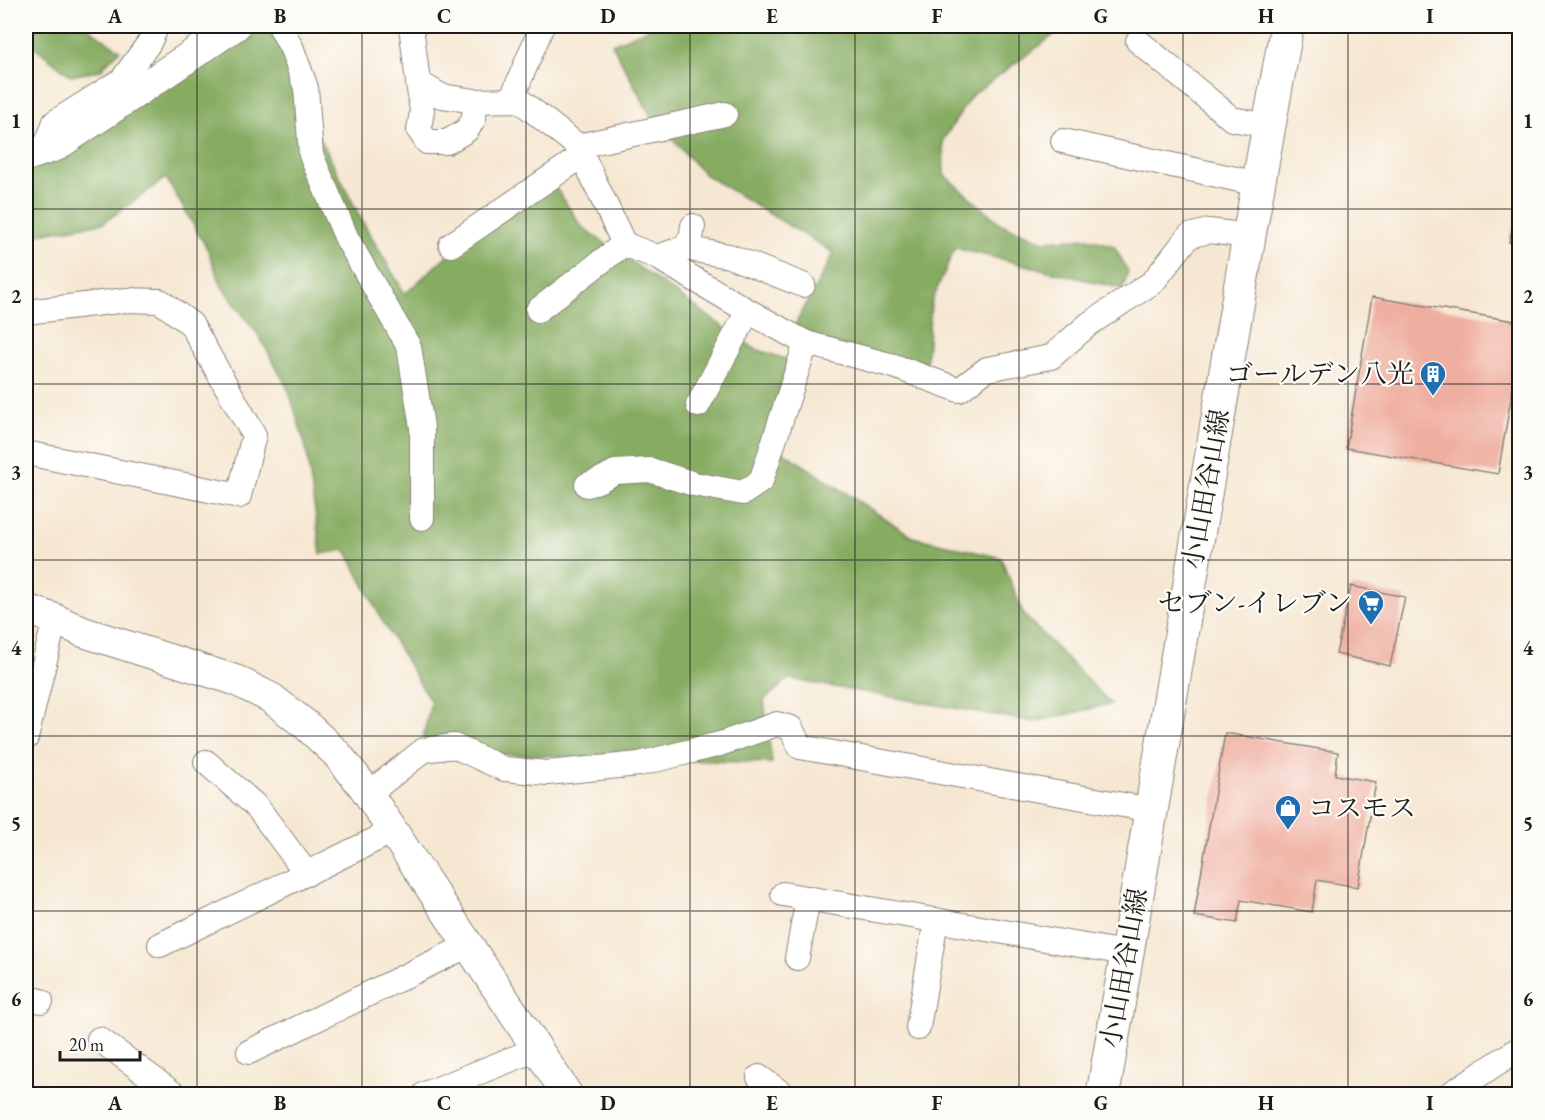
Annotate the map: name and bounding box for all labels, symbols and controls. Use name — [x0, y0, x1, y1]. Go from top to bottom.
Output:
text: A — [107, 3, 123, 29]
text: B — [274, 3, 286, 29]
text: C — [437, 3, 451, 29]
text: D — [600, 3, 616, 29]
text: E — [766, 3, 778, 29]
text: F — [932, 3, 943, 29]
text: G — [1094, 3, 1108, 29]
text: H — [1258, 3, 1274, 29]
text: I — [1426, 3, 1434, 29]
text: 1 — [11, 108, 21, 134]
text: 1 — [1523, 108, 1533, 134]
text: 2 — [11, 283, 22, 309]
text: 2 — [1523, 283, 1534, 309]
place label: ゴールデン八光 — [1226, 356, 1414, 391]
building icon: ゴールデン八光 — [1418, 359, 1448, 397]
street label: 小山田谷山線 — [1174, 406, 1237, 572]
text: 3 — [11, 459, 21, 485]
text: 3 — [1523, 459, 1533, 485]
place label: セブン-イレブン — [1158, 585, 1352, 620]
supermarket icon: セブン-イレブン — [1356, 588, 1386, 626]
text: 4 — [11, 635, 22, 661]
text: 4 — [1523, 635, 1534, 661]
place label: コスモス — [1308, 790, 1416, 825]
shop icon: コスモス — [1273, 793, 1303, 831]
text: 5 — [11, 810, 21, 836]
text: 5 — [1523, 810, 1533, 836]
street label: 小山田谷山線 — [1092, 885, 1155, 1051]
text: 6 — [11, 986, 22, 1012]
text: 6 — [1523, 986, 1534, 1012]
scale bar — [60, 1024, 140, 1062]
text: 20 m — [69, 1033, 104, 1056]
text: A — [107, 1090, 123, 1116]
text: B — [274, 1090, 286, 1116]
text: C — [437, 1090, 451, 1116]
text: D — [600, 1090, 616, 1116]
text: E — [766, 1090, 778, 1116]
text: F — [932, 1090, 943, 1116]
text: G — [1094, 1090, 1108, 1116]
text: H — [1258, 1090, 1274, 1116]
text: I — [1426, 1090, 1434, 1116]

